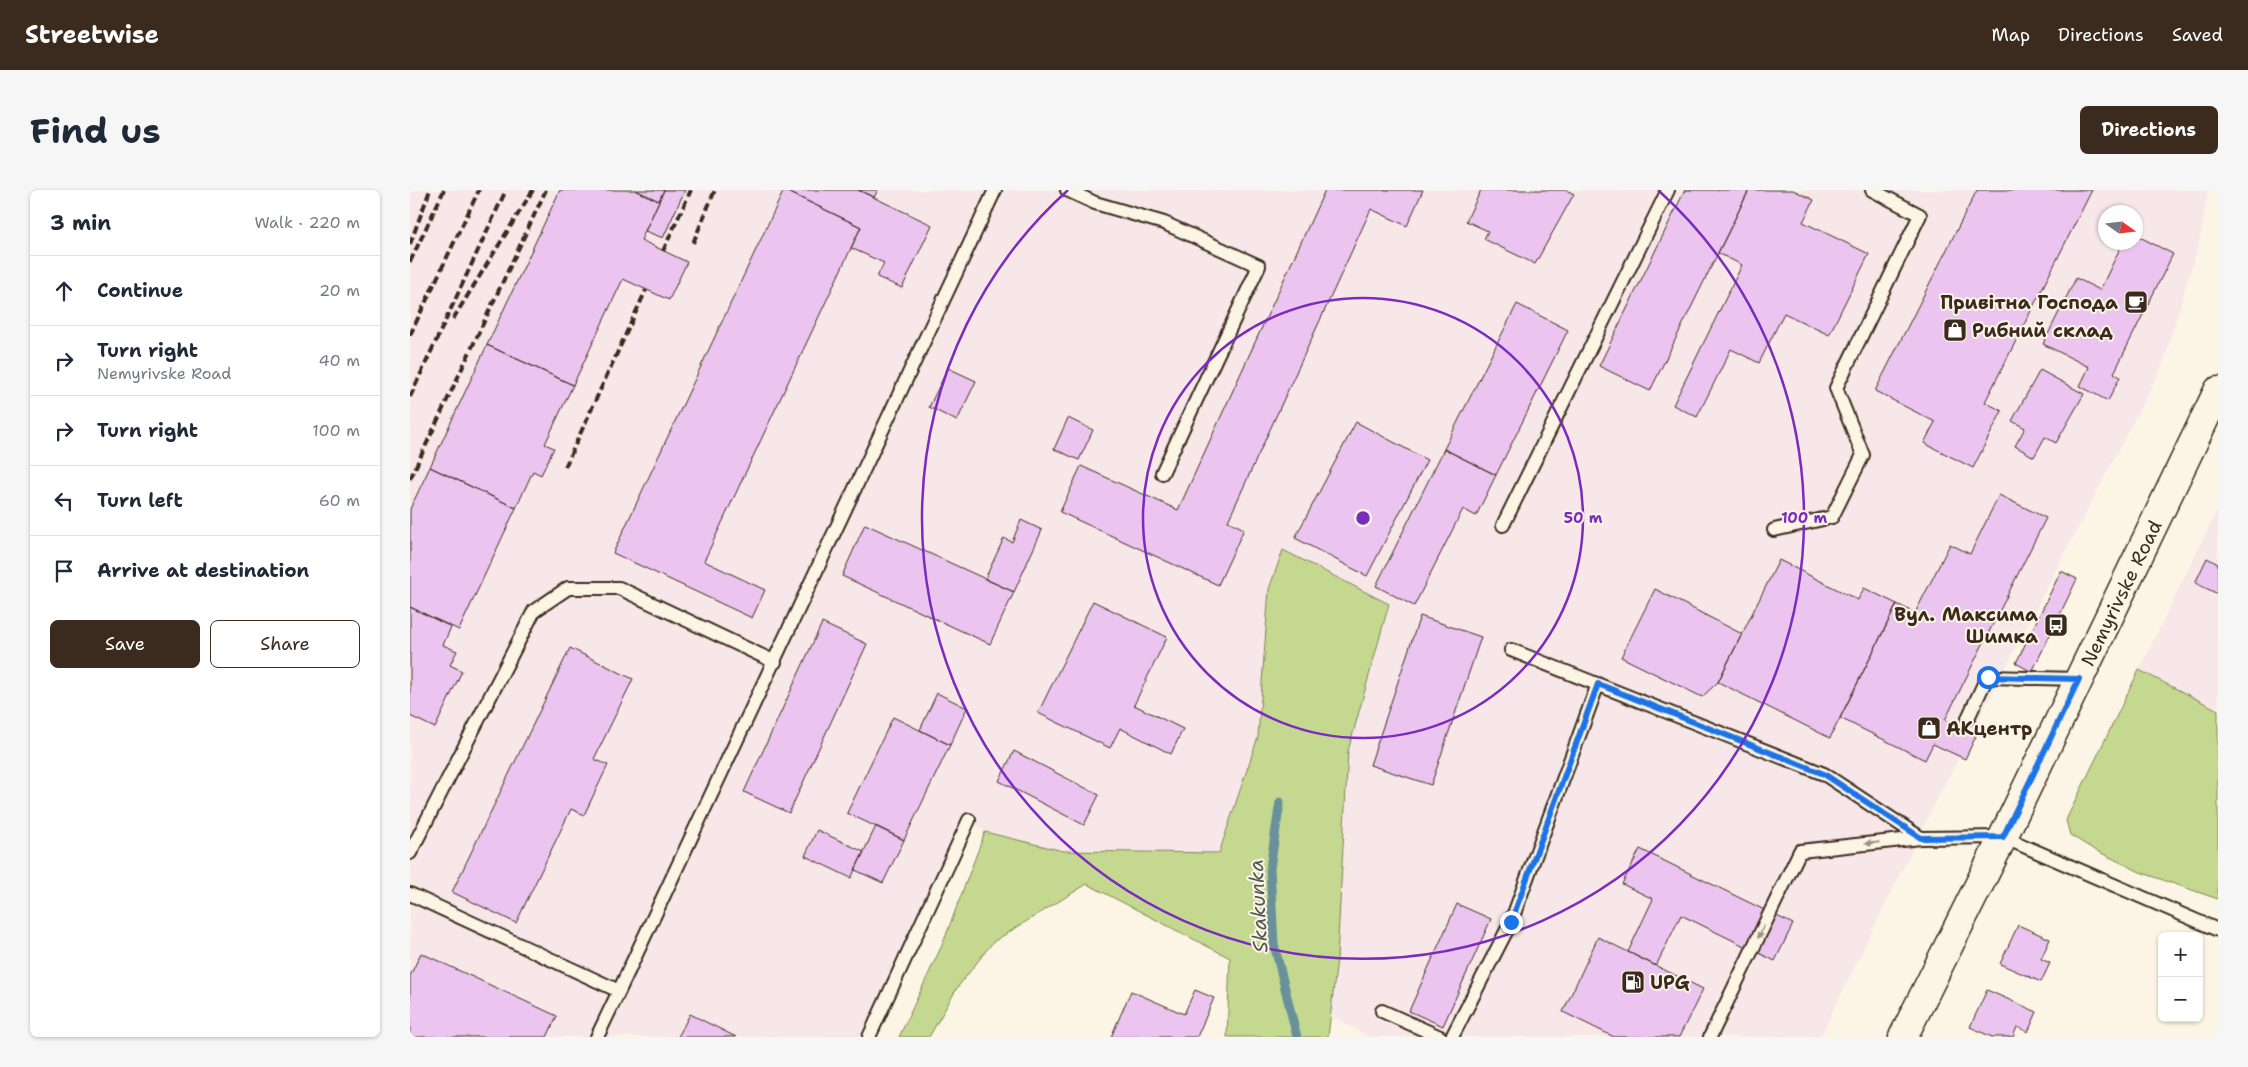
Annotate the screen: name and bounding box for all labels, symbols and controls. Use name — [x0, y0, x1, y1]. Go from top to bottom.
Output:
text: Streetwise — [25, 19, 159, 51]
text: Map — [1992, 23, 2030, 47]
text: Directions — [2058, 23, 2144, 47]
text: Saved — [2172, 23, 2223, 47]
button: Directions — [2080, 106, 2218, 154]
text: Find us — [30, 107, 161, 154]
north arrow — [2098, 205, 2143, 250]
text: 3 min — [50, 209, 111, 237]
text: Walk · 220 m — [254, 212, 360, 233]
icon: ahead — [50, 277, 78, 305]
text: Continue — [97, 278, 183, 303]
text: 20 m — [319, 280, 360, 301]
cafe icon: Привітна Господа — [2123, 289, 2149, 315]
place label: Привітна Господа — [1940, 290, 2118, 315]
shop icon: Рибний склад — [1942, 317, 1968, 343]
place label: Рибний склад — [1972, 318, 2114, 343]
text: Turn right — [97, 338, 198, 363]
icon: right — [50, 347, 78, 375]
text: 40 m — [318, 350, 360, 371]
text: Nemyrivske Road — [97, 363, 231, 384]
icon: right — [50, 417, 78, 445]
text: Turn right — [97, 418, 198, 443]
text: 100 m — [312, 420, 360, 441]
icon: left — [50, 487, 78, 515]
text: Turn left — [97, 488, 183, 513]
text: 60 m — [319, 490, 360, 511]
text: 50 m — [1564, 508, 1603, 528]
text: 100 m — [1781, 508, 1827, 528]
centre of rings — [1354, 509, 1372, 527]
street label: Nemyrivske Road — [2075, 516, 2168, 670]
icon: arrive — [50, 557, 78, 585]
text: Arrive at destination — [97, 558, 309, 583]
place label: Вул. Максима Шимка — [1894, 602, 2038, 649]
bus stop icon: Вул. Максима Шимка — [2043, 612, 2069, 638]
button: Save — [50, 620, 200, 668]
button: Share — [210, 620, 360, 668]
route start — [1977, 666, 2000, 689]
shop icon: АКцентр — [1916, 715, 1942, 741]
place label: АКцентр — [1946, 716, 2032, 741]
one-way arrow — [1864, 839, 1880, 847]
water label: Skakunka — [1243, 859, 1273, 953]
route end — [1500, 911, 1523, 934]
one-way arrow — [1757, 925, 1765, 939]
map controls — [2158, 932, 2203, 1022]
button: + — [2158, 932, 2203, 977]
fuel station icon: UPG — [1620, 969, 1646, 995]
place label: UPG — [1650, 970, 1690, 995]
button: − — [2158, 977, 2203, 1022]

